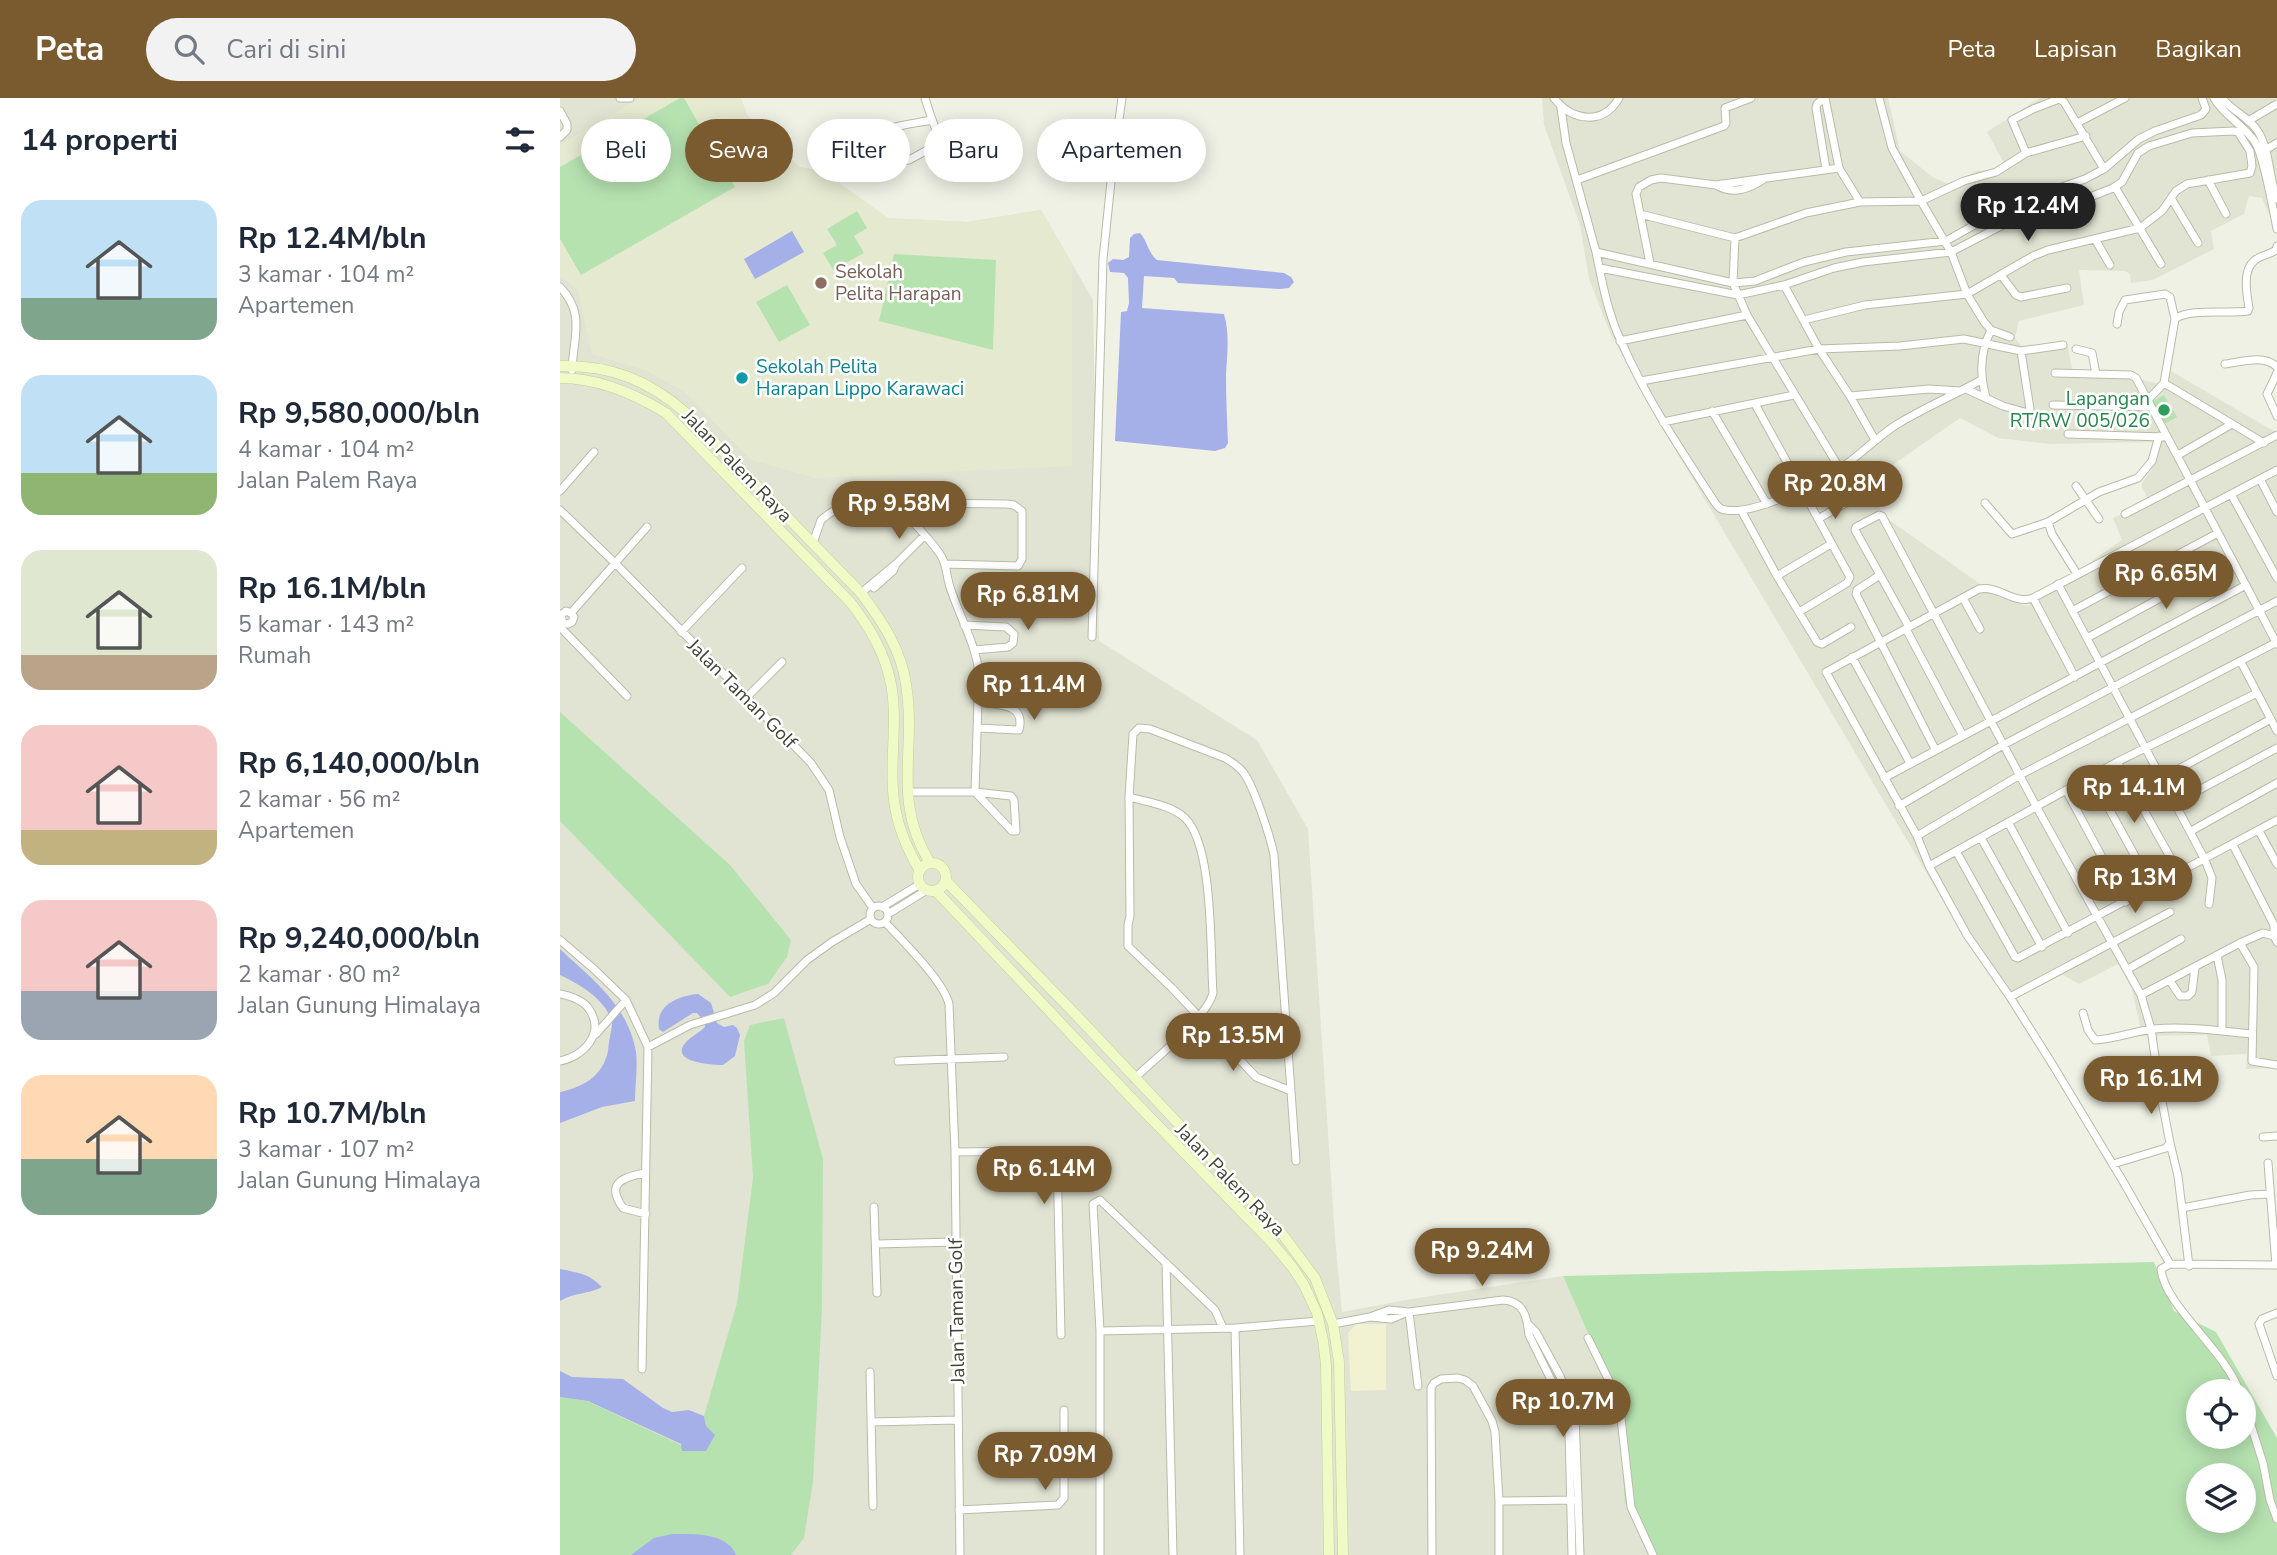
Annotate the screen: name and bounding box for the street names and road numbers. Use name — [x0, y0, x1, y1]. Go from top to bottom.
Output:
street label: Jalan Palem Raya — [675, 403, 798, 528]
street label: Jalan Taman Golf — [681, 633, 803, 755]
street label: Jalan Palem Raya — [1168, 1117, 1291, 1242]
street label: Jalan Taman Golf — [943, 1237, 971, 1385]

